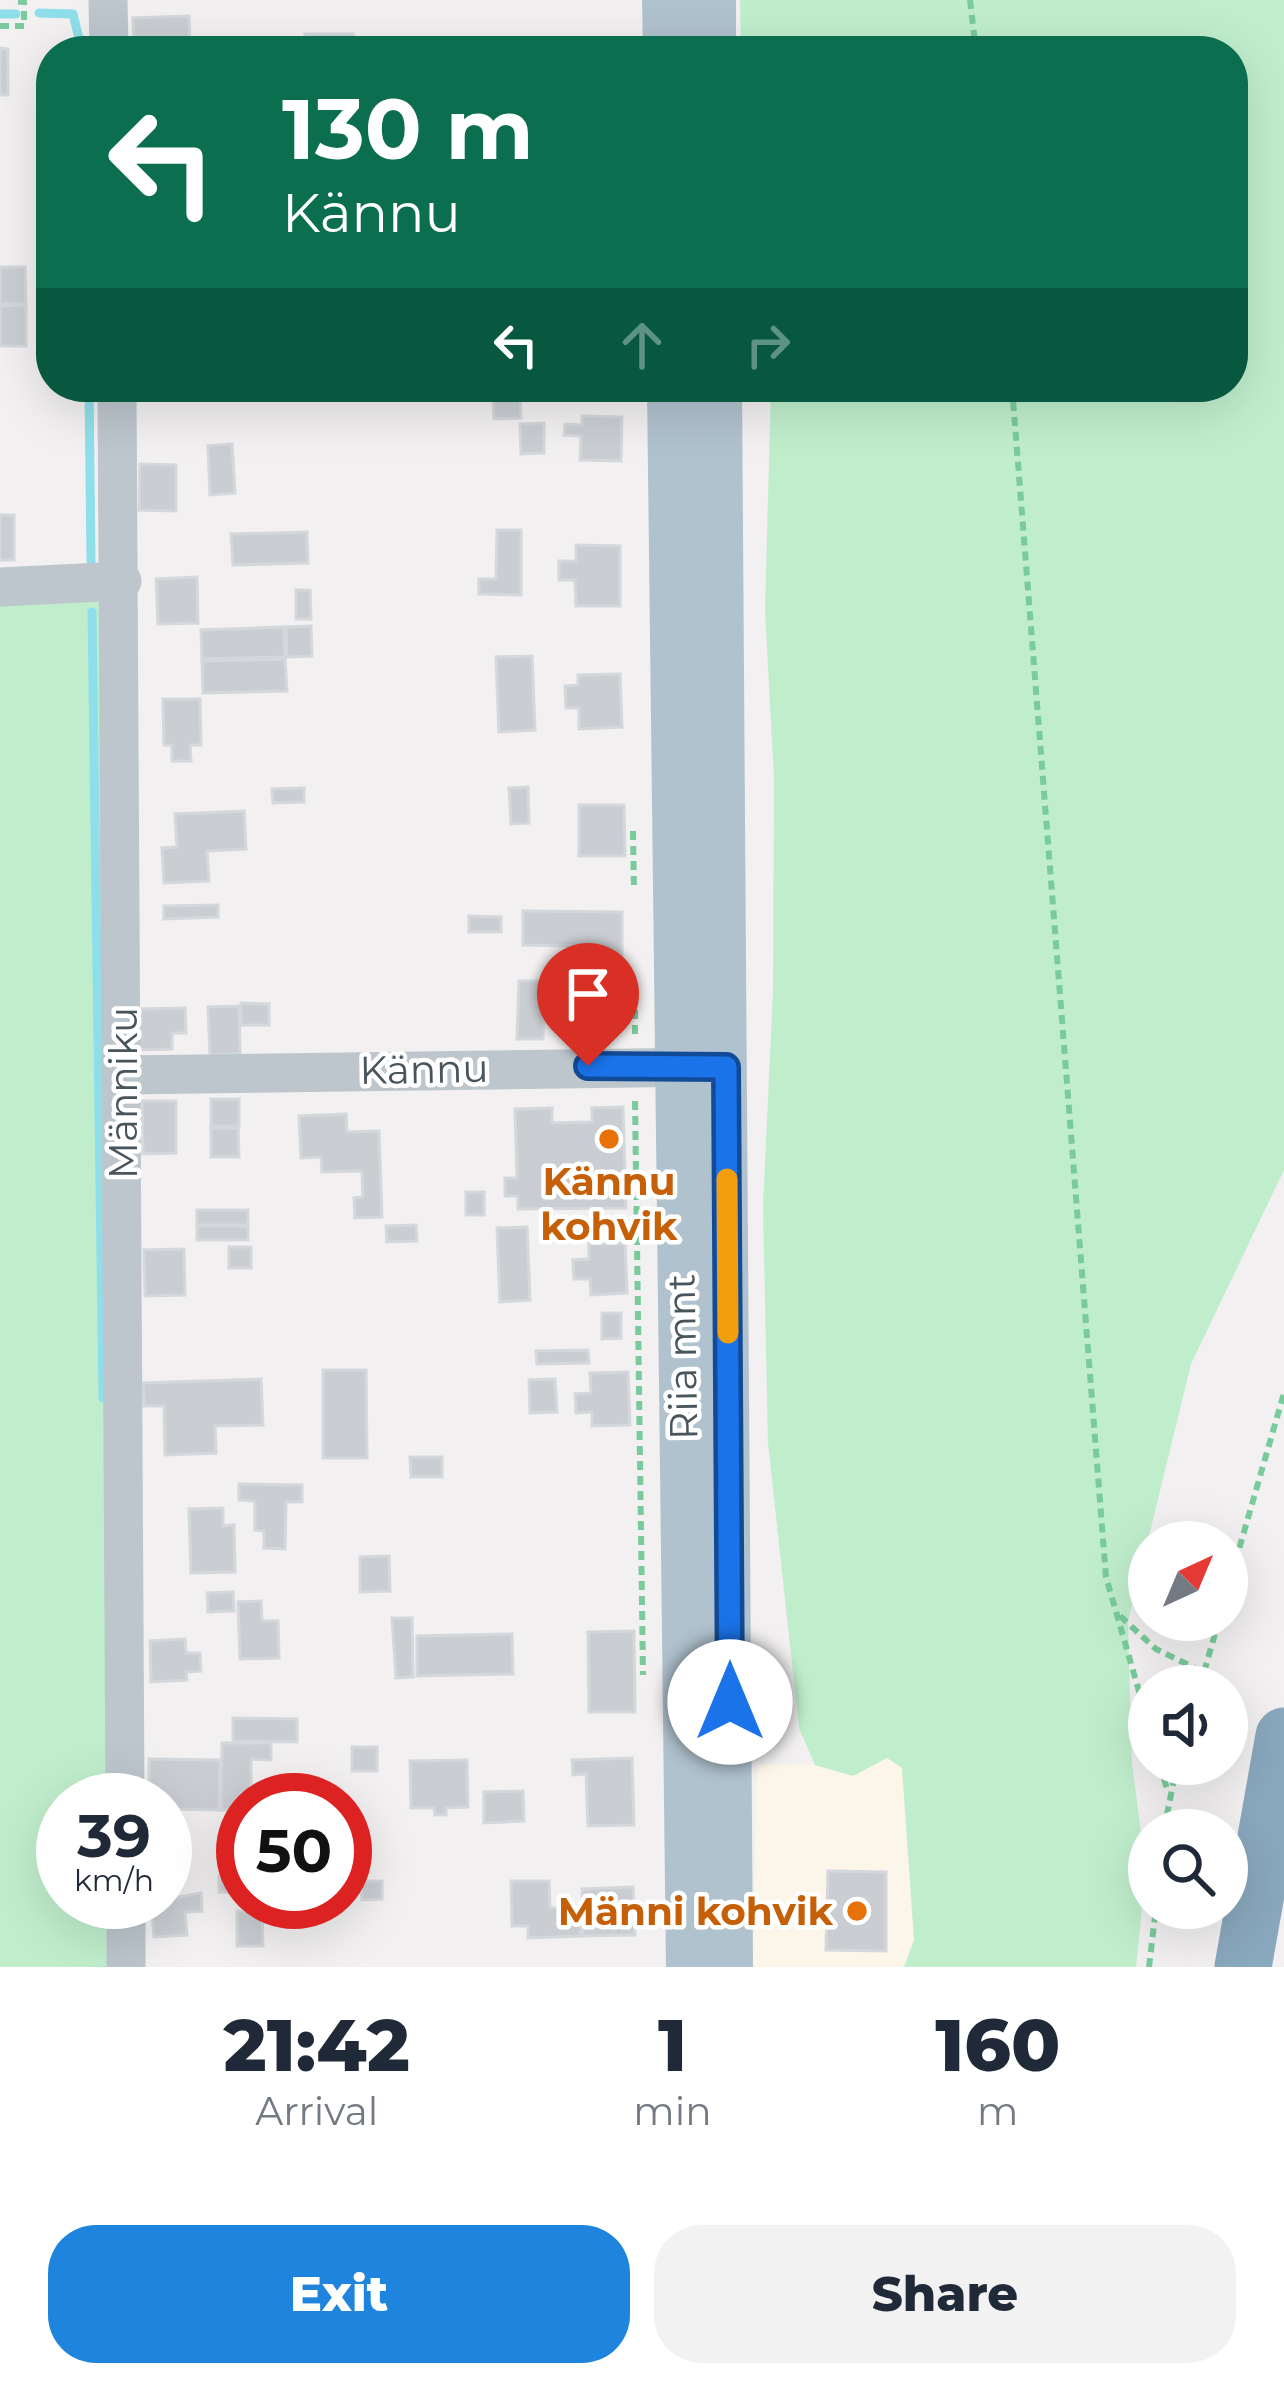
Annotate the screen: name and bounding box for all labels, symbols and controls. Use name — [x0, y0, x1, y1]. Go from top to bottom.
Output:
text: 130 m — [282, 78, 534, 180]
icon: left — [84, 84, 240, 240]
text: Kännu — [282, 180, 461, 246]
icon: left — [483, 312, 549, 378]
icon: ahead — [609, 312, 675, 378]
icon: right — [735, 312, 801, 378]
pin — [537, 943, 639, 1066]
icon: arrive — [555, 961, 621, 1027]
street label: Männiku — [99, 1007, 147, 1179]
street label: Kännu — [359, 1044, 489, 1094]
marker: Kännu kohvik — [596, 1126, 622, 1152]
place label: Kännu kohvik — [540, 1157, 678, 1250]
street label: Riia mnt — [657, 1274, 707, 1440]
north arrow — [1128, 1521, 1248, 1641]
map controls — [1128, 1521, 1248, 1929]
position arrow — [667, 1639, 793, 1765]
button: sound — [1128, 1665, 1248, 1785]
speed limit sign: 50 — [216, 1773, 372, 1929]
text: 39 — [77, 1799, 151, 1872]
button: search — [1128, 1809, 1248, 1929]
text: km/h — [74, 1862, 154, 1899]
place label: Männi kohvik — [558, 1887, 833, 1935]
marker: Männi kohvik — [844, 1898, 870, 1924]
text: 21:42 — [224, 2001, 410, 2089]
text: 1 — [658, 2001, 687, 2089]
text: 160 — [935, 2001, 1060, 2089]
text: Arrival — [255, 2087, 378, 2135]
text: min — [633, 2087, 712, 2135]
text: m — [977, 2087, 1018, 2135]
button: Exit — [48, 2225, 630, 2363]
button: Share — [654, 2225, 1236, 2363]

